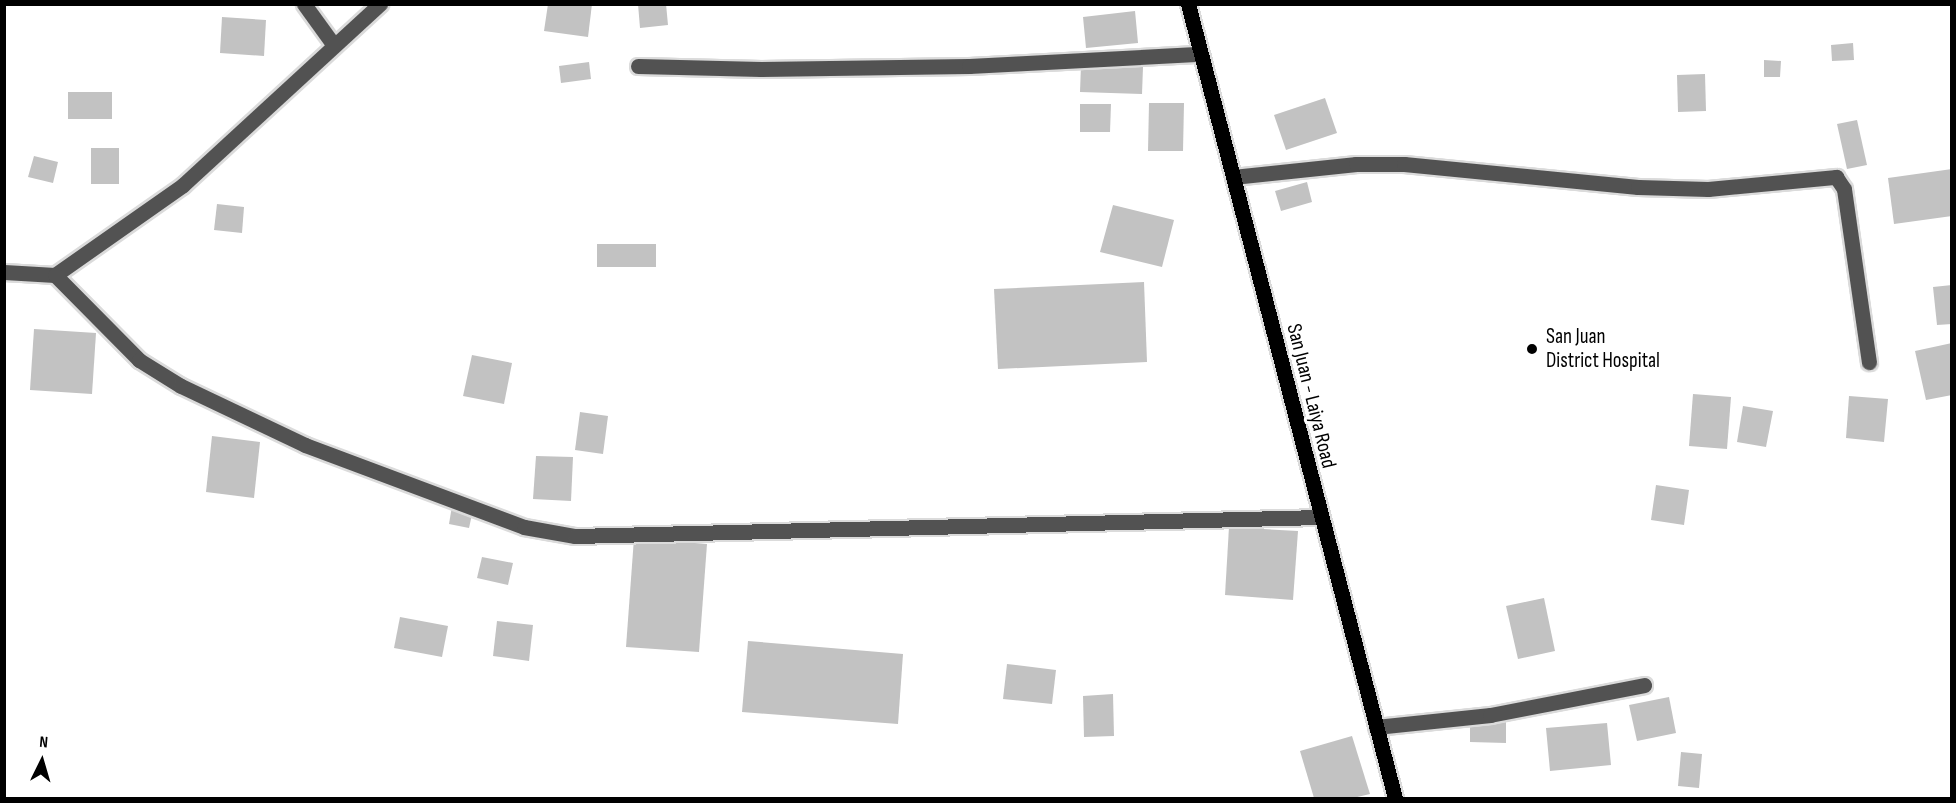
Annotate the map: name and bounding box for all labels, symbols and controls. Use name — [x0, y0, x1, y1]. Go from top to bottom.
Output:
street label: San Juan - Laiya Road — [1281, 321, 1341, 471]
place label: San Juan District Hospital — [1546, 324, 1660, 374]
marker: San Juan District Hospital — [1523, 340, 1541, 358]
north arrow — [12, 731, 72, 791]
text: N — [39, 733, 49, 752]

